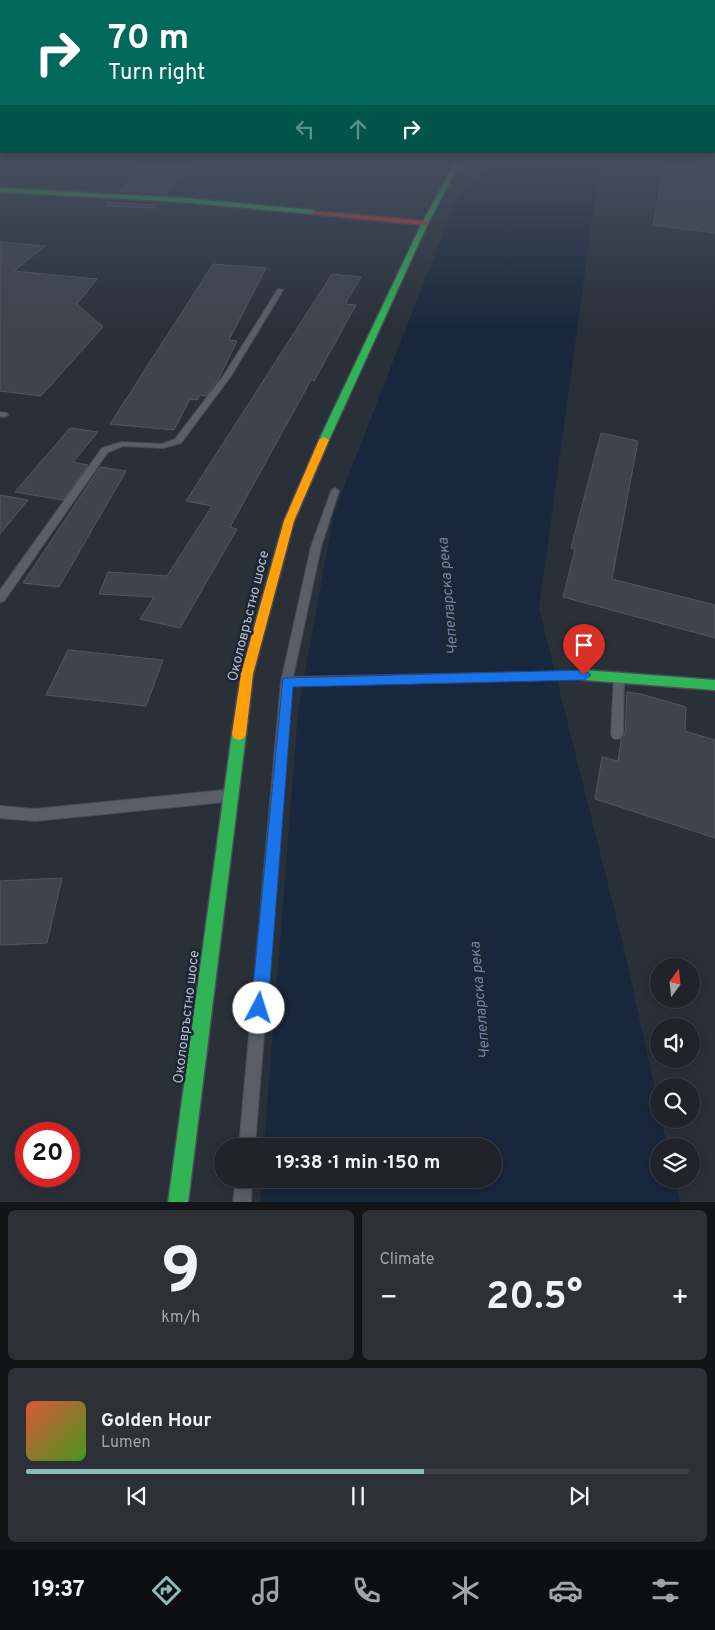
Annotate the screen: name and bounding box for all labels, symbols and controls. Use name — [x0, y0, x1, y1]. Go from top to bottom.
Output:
text: 70 m — [108, 17, 189, 61]
icon: right — [25, 20, 90, 85]
text: Turn right — [108, 60, 205, 87]
icon: left — [291, 115, 319, 143]
icon: ahead — [344, 115, 372, 143]
icon: right — [397, 115, 425, 143]
water label: Чепеларска река — [434, 536, 464, 655]
street label: Околовръстно шосе — [225, 549, 273, 683]
pin — [563, 624, 605, 675]
icon: arrive — [570, 631, 598, 659]
water label: Чепеларска река — [466, 940, 496, 1059]
street label: Околовръстно шосе — [170, 949, 204, 1085]
north arrow — [650, 958, 700, 1008]
map controls — [650, 958, 700, 1188]
position arrow — [232, 981, 284, 1033]
button: sound — [650, 1018, 700, 1068]
button: search — [650, 1078, 700, 1128]
speed limit sign: 20 — [15, 1122, 80, 1187]
button: layers — [650, 1138, 700, 1188]
text: 19:38 · 1 min · 150 m — [276, 1151, 440, 1175]
text: 9 — [161, 1234, 201, 1316]
text: Climate — [380, 1250, 434, 1270]
text: 20.5° — [486, 1274, 582, 1323]
text: − — [380, 1281, 398, 1317]
text: + — [671, 1281, 689, 1317]
text: km/h — [161, 1308, 200, 1328]
text: Golden Hour — [101, 1409, 212, 1433]
text: Lumen — [101, 1433, 151, 1453]
icon: previous — [123, 1482, 151, 1510]
icon: pause — [344, 1482, 372, 1510]
icon: next — [565, 1482, 593, 1510]
icon: directions — [149, 1573, 184, 1608]
icon: music — [249, 1573, 284, 1608]
icon: phone — [349, 1573, 384, 1608]
icon: climate — [448, 1573, 483, 1608]
icon: car — [548, 1573, 583, 1608]
icon: filters — [648, 1573, 683, 1608]
text: 19:37 — [32, 1577, 85, 1604]

